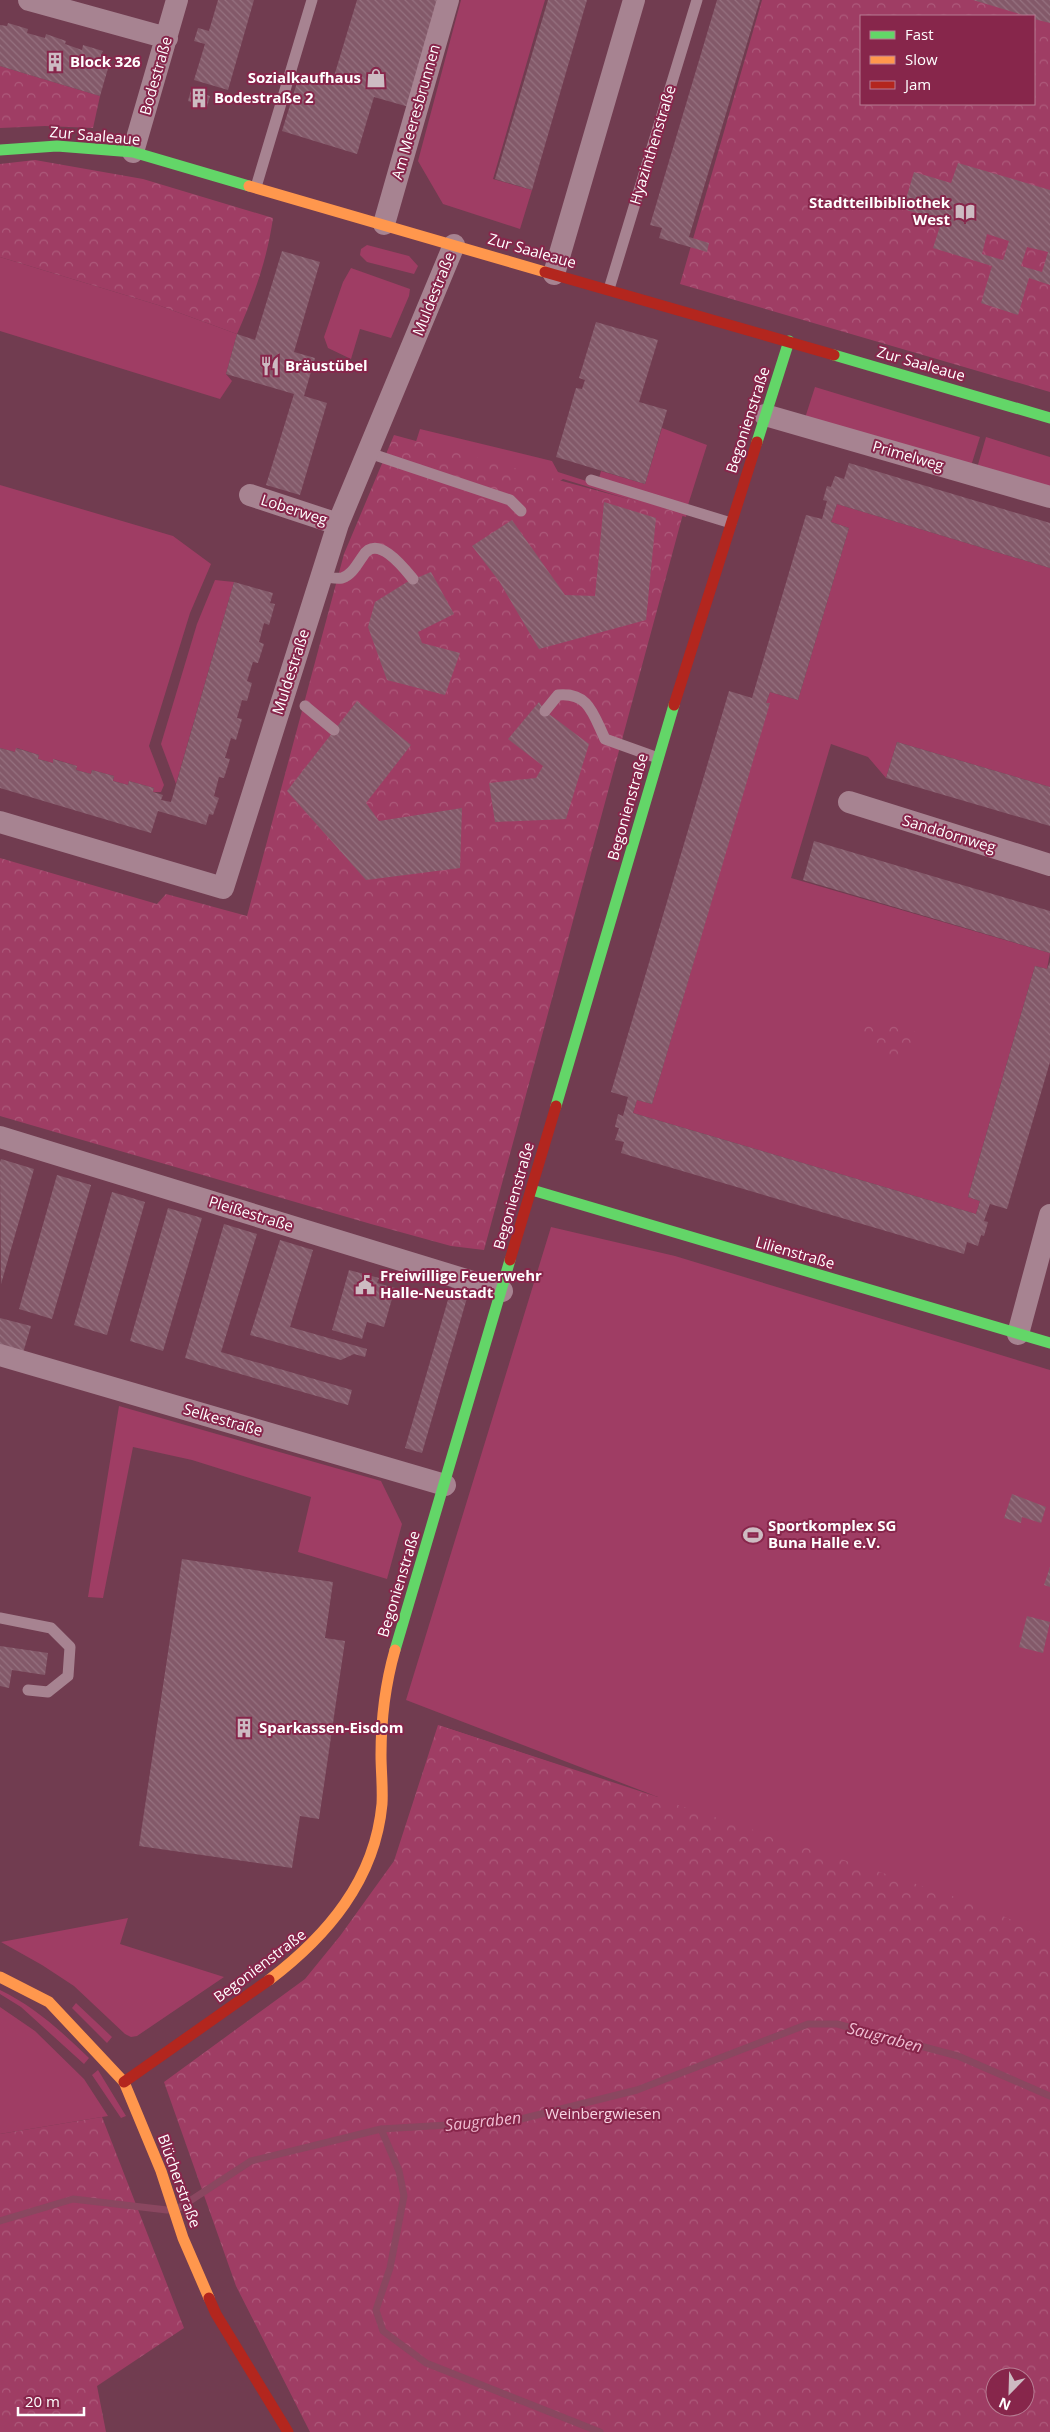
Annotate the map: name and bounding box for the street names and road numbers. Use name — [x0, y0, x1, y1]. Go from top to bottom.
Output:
street label: Bodestraße — [134, 34, 176, 117]
street label: Am Meeresbrunnen — [386, 42, 444, 182]
street label: Hyazinthenstraße — [624, 83, 680, 207]
street label: Zur Saaleaue — [49, 121, 141, 149]
street label: Zur Saaleaue — [486, 228, 579, 272]
street label: Muldestraße — [407, 249, 459, 339]
street label: Zur Saaleaue — [875, 341, 968, 385]
street label: Begonienstraße — [720, 364, 774, 475]
street label: Primelweg — [870, 435, 946, 475]
street label: Loberweg — [259, 489, 330, 529]
street label: Muldestraße — [267, 626, 313, 717]
street label: Begonienstraße — [602, 751, 652, 863]
street label: Sanddornweg — [900, 809, 998, 857]
street label: Begonienstraße — [488, 1140, 538, 1252]
street label: Pleißestraße — [207, 1191, 296, 1235]
street label: Lilienstraße — [753, 1231, 837, 1273]
street label: Selkestraße — [181, 1398, 265, 1440]
street label: Begonienstraße — [372, 1528, 424, 1640]
street label: Begonienstraße — [209, 1924, 310, 2006]
street label: Blücherstraße — [154, 2131, 206, 2230]

